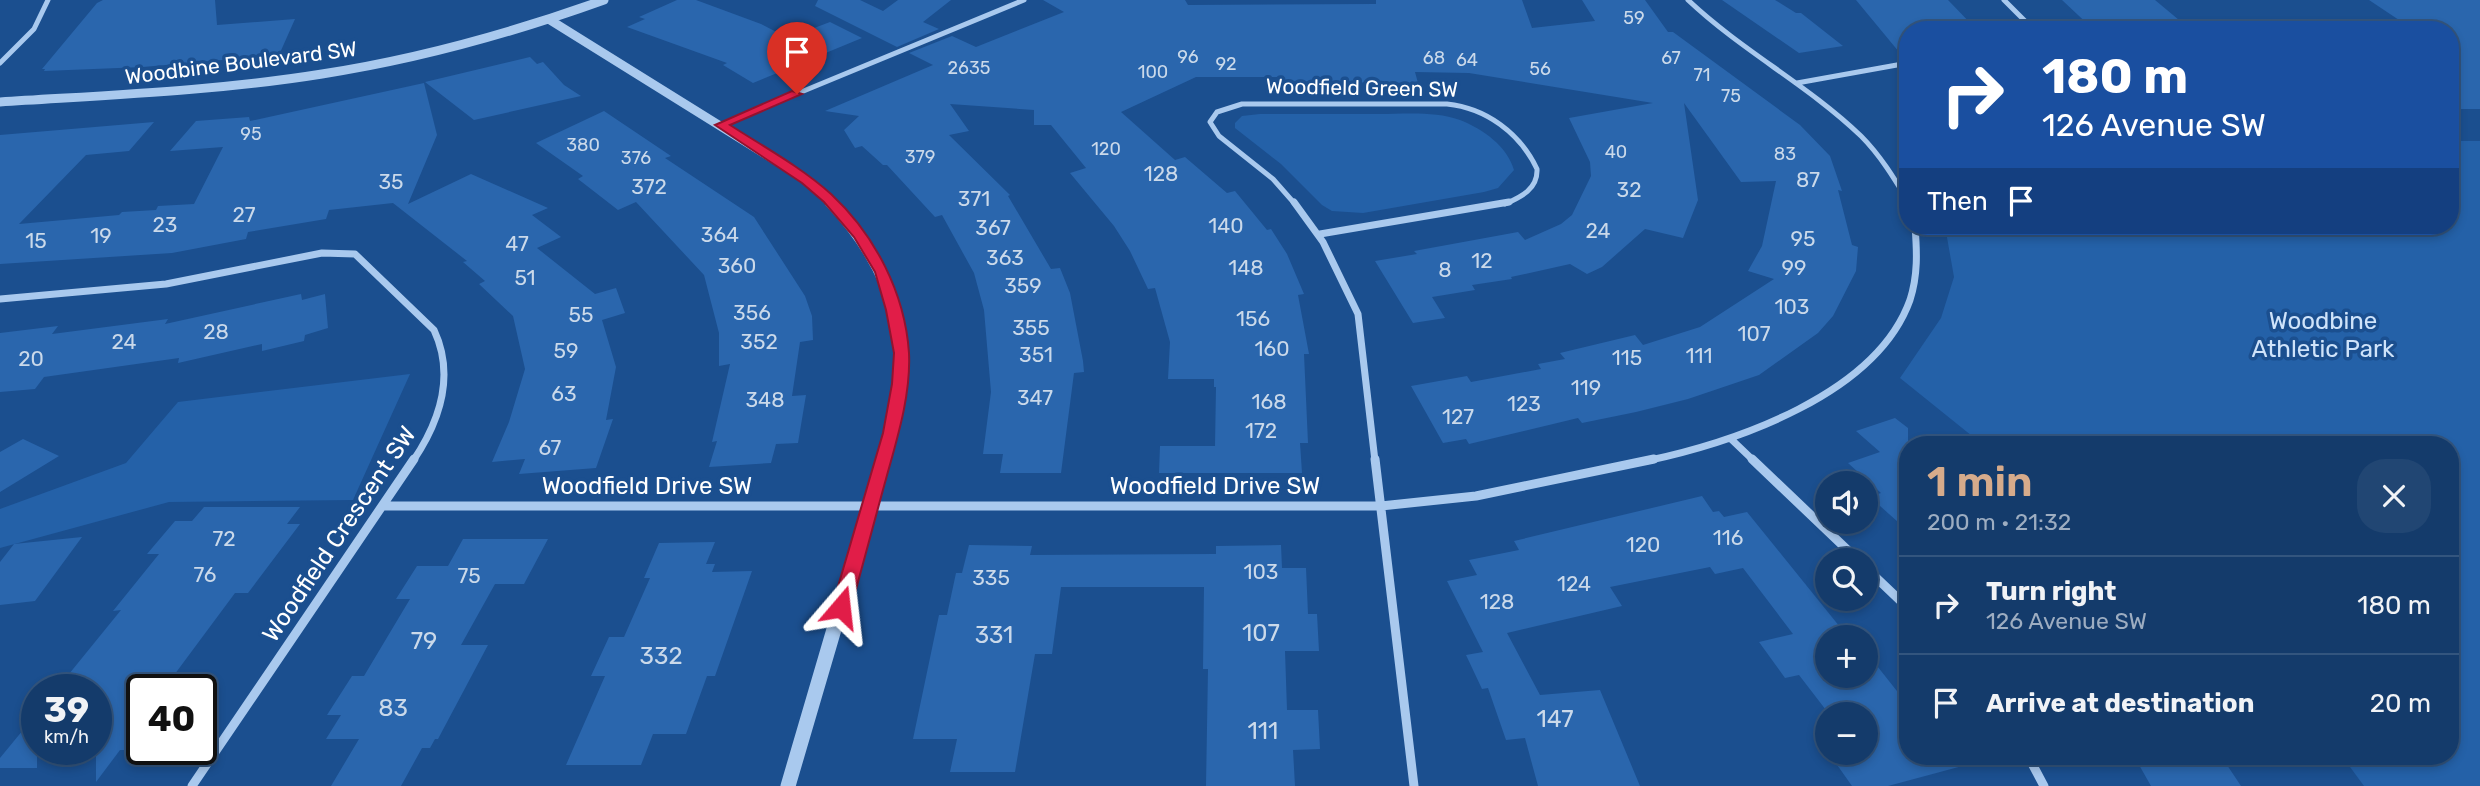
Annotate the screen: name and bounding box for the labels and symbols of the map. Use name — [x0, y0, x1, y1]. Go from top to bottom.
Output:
house number: 59 — [1623, 7, 1645, 29]
pin — [767, 22, 827, 94]
street label: Woodbine Boulevard SW — [124, 36, 358, 89]
house number: 96 — [1177, 46, 1199, 68]
house number: 68 — [1423, 47, 1445, 69]
house number: 67 — [1661, 47, 1681, 69]
house number: 64 — [1456, 49, 1478, 71]
house number: 92 — [1215, 53, 1237, 75]
house number: 2635 — [948, 57, 990, 79]
house number: 56 — [1529, 58, 1551, 80]
house number: 100 — [1138, 61, 1168, 83]
house number: 71 — [1694, 64, 1710, 86]
street label: Woodfield Green SW — [1266, 73, 1458, 102]
house number: 75 — [1721, 85, 1741, 107]
house number: 95 — [240, 123, 262, 145]
house number: 380 — [566, 134, 600, 156]
house number: 120 — [1091, 138, 1121, 160]
house number: 40 — [1605, 141, 1627, 163]
house number: 83 — [1774, 143, 1796, 165]
house number: 379 — [905, 146, 935, 168]
house number: 376 — [621, 147, 651, 169]
house number: 128 — [1144, 161, 1178, 186]
house number: 87 — [1796, 167, 1820, 192]
house number: 35 — [378, 169, 404, 194]
house number: 372 — [631, 174, 667, 199]
house number: 32 — [1617, 177, 1641, 202]
house number: 371 — [958, 186, 990, 211]
house number: 27 — [232, 202, 256, 227]
house number: 23 — [153, 212, 177, 237]
house number: 140 — [1208, 213, 1244, 238]
house number: 367 — [975, 215, 1011, 240]
house number: 24 — [1585, 218, 1611, 243]
house number: 364 — [701, 222, 739, 247]
house number: 19 — [90, 223, 112, 248]
house number: 95 — [1791, 226, 1815, 251]
house number: 15 — [25, 228, 47, 253]
house number: 47 — [505, 231, 529, 256]
house number: 363 — [986, 245, 1024, 270]
house number: 12 — [1471, 248, 1493, 273]
house number: 360 — [718, 253, 756, 278]
house number: 148 — [1228, 255, 1264, 280]
house number: 99 — [1782, 255, 1806, 280]
house number: 8 — [1438, 257, 1452, 282]
house number: 51 — [514, 265, 536, 290]
house number: 359 — [1004, 273, 1042, 298]
house number: 103 — [1775, 294, 1809, 319]
house number: 356 — [733, 300, 771, 325]
house number: 55 — [569, 302, 593, 327]
house number: 156 — [1236, 306, 1270, 331]
park label: Woodbine Athletic Park — [2252, 307, 2395, 363]
house number: 355 — [1012, 315, 1050, 340]
house number: 28 — [203, 319, 229, 344]
house number: 107 — [1737, 321, 1771, 346]
house number: 24 — [111, 329, 137, 354]
house number: 352 — [740, 329, 778, 354]
house number: 160 — [1255, 336, 1290, 361]
house number: 59 — [554, 338, 578, 363]
house number: 351 — [1019, 342, 1053, 367]
house number: 111 — [1686, 343, 1712, 368]
house number: 115 — [1612, 345, 1642, 370]
house number: 20 — [18, 346, 44, 371]
house number: 119 — [1571, 375, 1601, 400]
house number: 63 — [551, 381, 577, 406]
house number: 347 — [1017, 385, 1053, 410]
house number: 348 — [745, 387, 785, 412]
house number: 168 — [1251, 389, 1287, 414]
house number: 123 — [1507, 391, 1541, 416]
house number: 127 — [1442, 404, 1474, 429]
house number: 172 — [1245, 418, 1277, 443]
street label: Woodfield Crescent SW — [256, 421, 422, 647]
house number: 67 — [539, 435, 562, 460]
street label: Woodfield Drive SW — [542, 472, 752, 500]
street label: Woodfield Drive SW — [1110, 472, 1320, 500]
house number: 116 — [1713, 525, 1743, 550]
house number: 72 — [212, 526, 236, 551]
house number: 120 — [1626, 532, 1660, 557]
house number: 103 — [1244, 559, 1278, 584]
house number: 76 — [194, 562, 216, 587]
house number: 75 — [457, 563, 481, 588]
house number: 335 — [972, 565, 1010, 590]
position arrow — [804, 570, 878, 644]
house number: 124 — [1557, 571, 1591, 596]
house number: 128 — [1480, 589, 1514, 614]
house number: 107 — [1242, 619, 1280, 647]
house number: 331 — [975, 621, 1013, 649]
house number: 79 — [411, 627, 437, 655]
house number: 332 — [640, 642, 682, 670]
speed limit sign: 40 — [126, 674, 217, 765]
house number: 83 — [378, 694, 408, 722]
house number: 147 — [1536, 705, 1574, 733]
house number: 111 — [1248, 717, 1278, 745]

